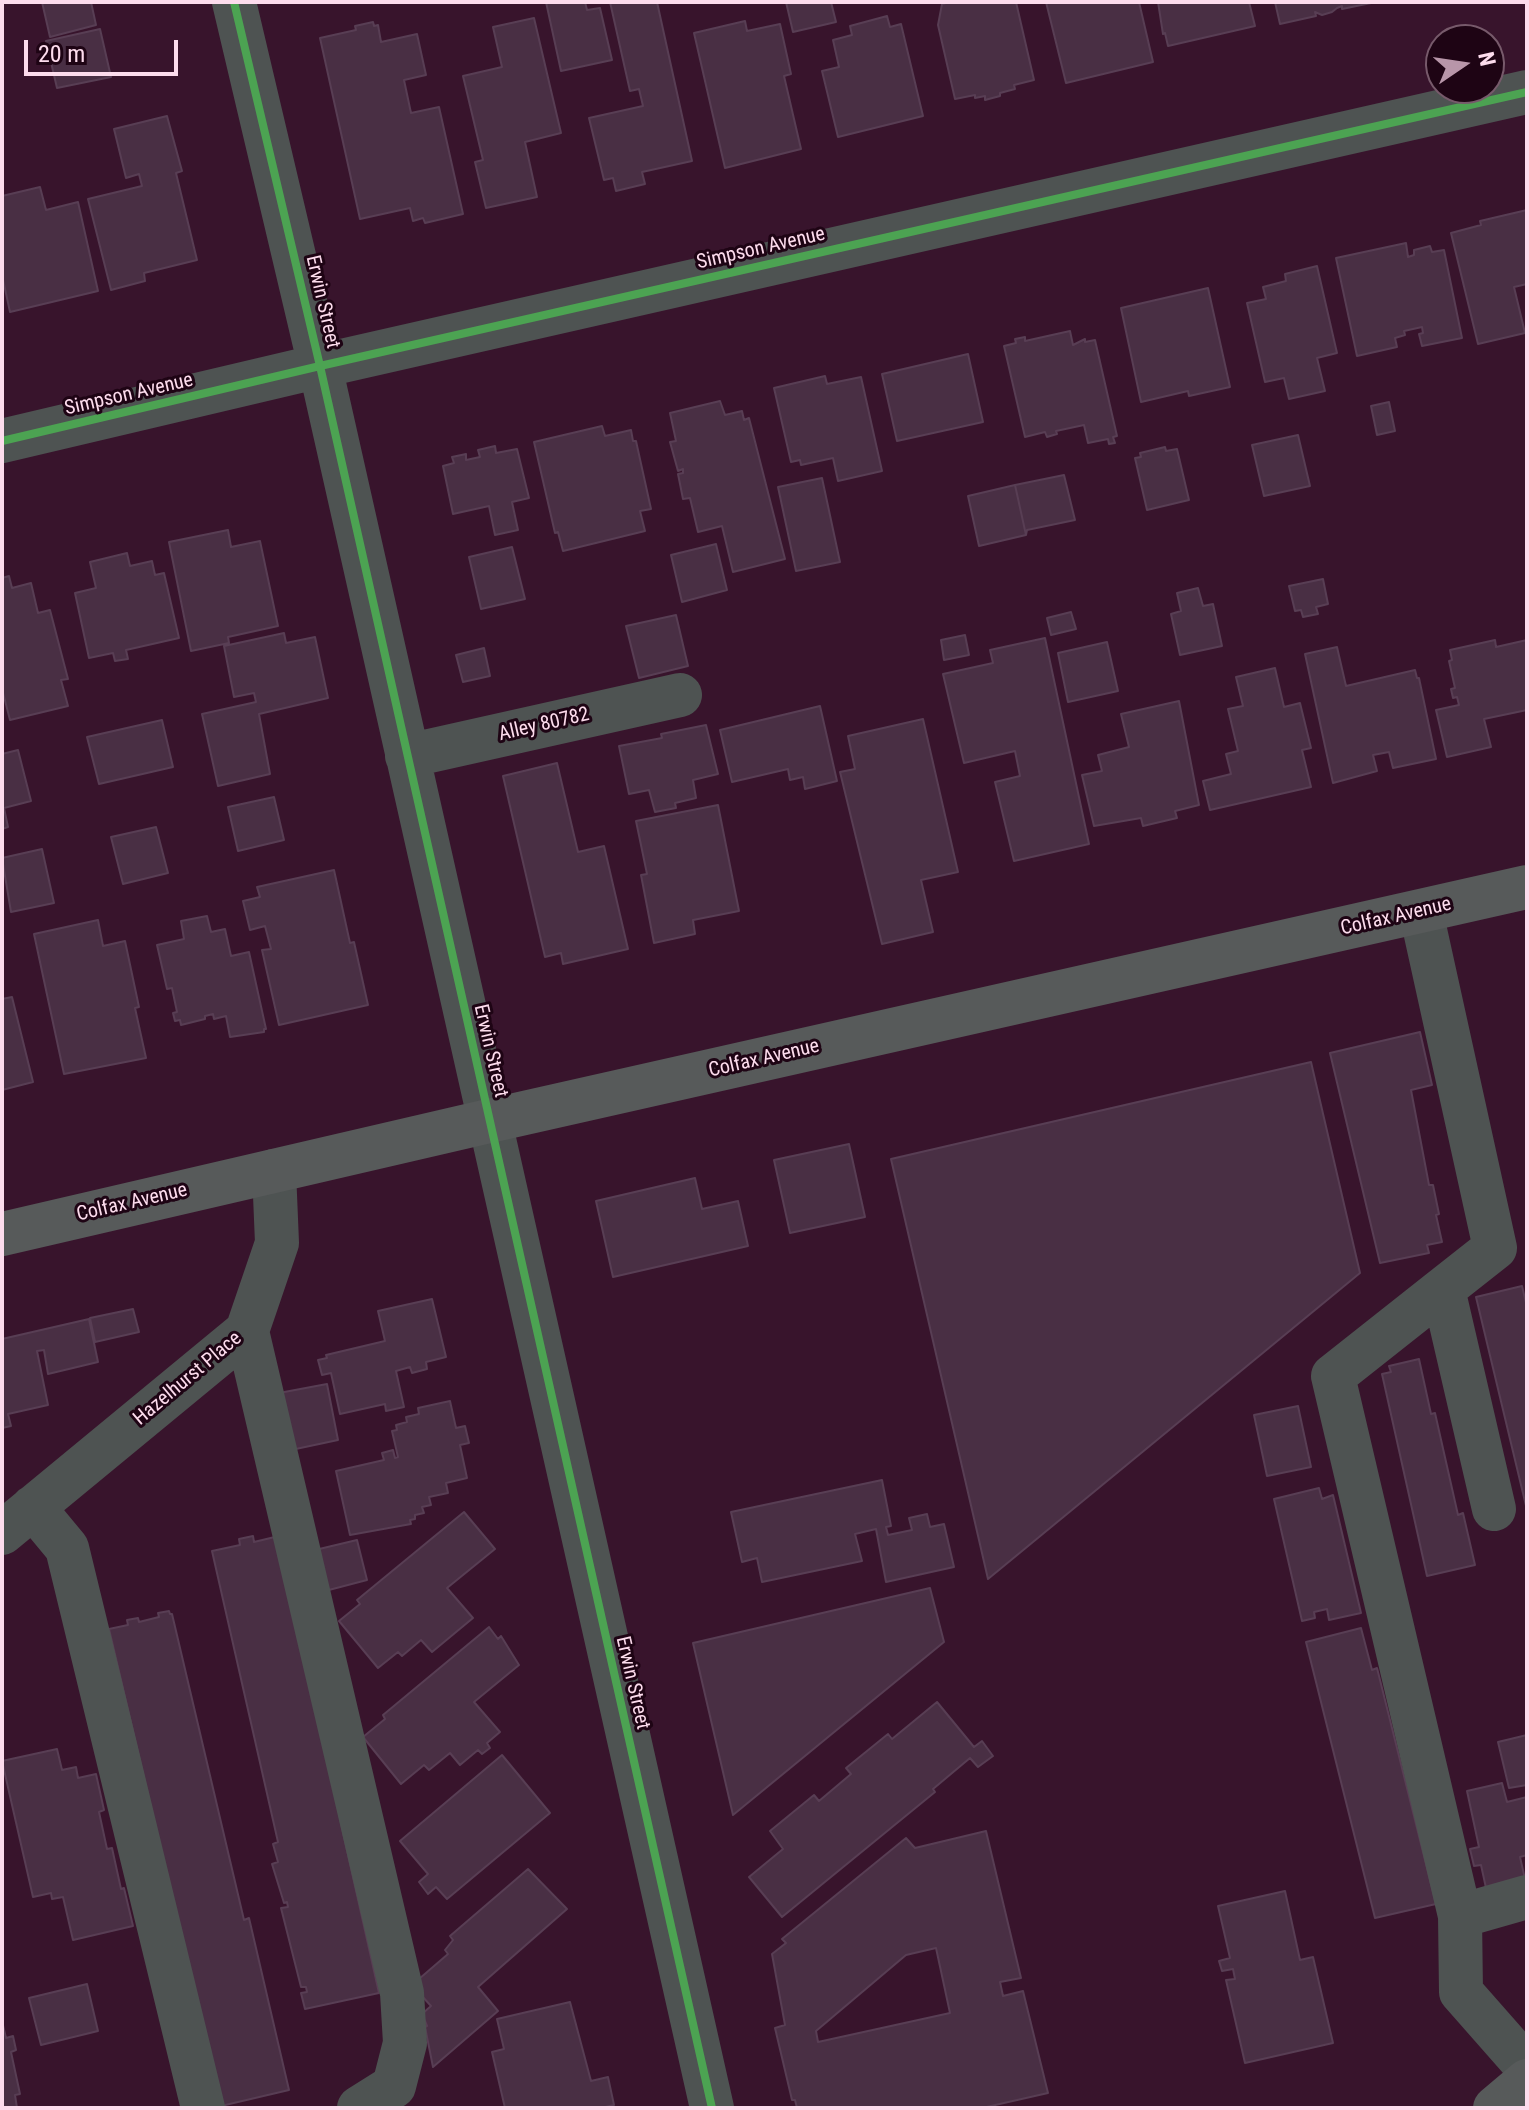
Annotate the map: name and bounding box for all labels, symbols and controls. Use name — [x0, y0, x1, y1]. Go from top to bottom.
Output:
scale bar — [28, 24, 182, 74]
north arrow — [1425, 24, 1505, 104]
text: 20 m — [38, 40, 85, 68]
text: N — [1473, 50, 1501, 68]
street label: Simpson Avenue — [695, 223, 827, 275]
street label: Erwin Street — [300, 253, 344, 351]
street label: Simpson Avenue — [63, 369, 195, 421]
street label: Alley 80782 — [496, 703, 592, 747]
street label: Colfax Avenue — [1338, 893, 1454, 941]
street label: Erwin Street — [468, 1002, 512, 1100]
street label: Colfax Avenue — [706, 1035, 822, 1083]
street label: Colfax Avenue — [74, 1179, 190, 1227]
street label: Hazelhurst Place — [129, 1327, 247, 1431]
street label: Erwin Street — [610, 1634, 654, 1732]

